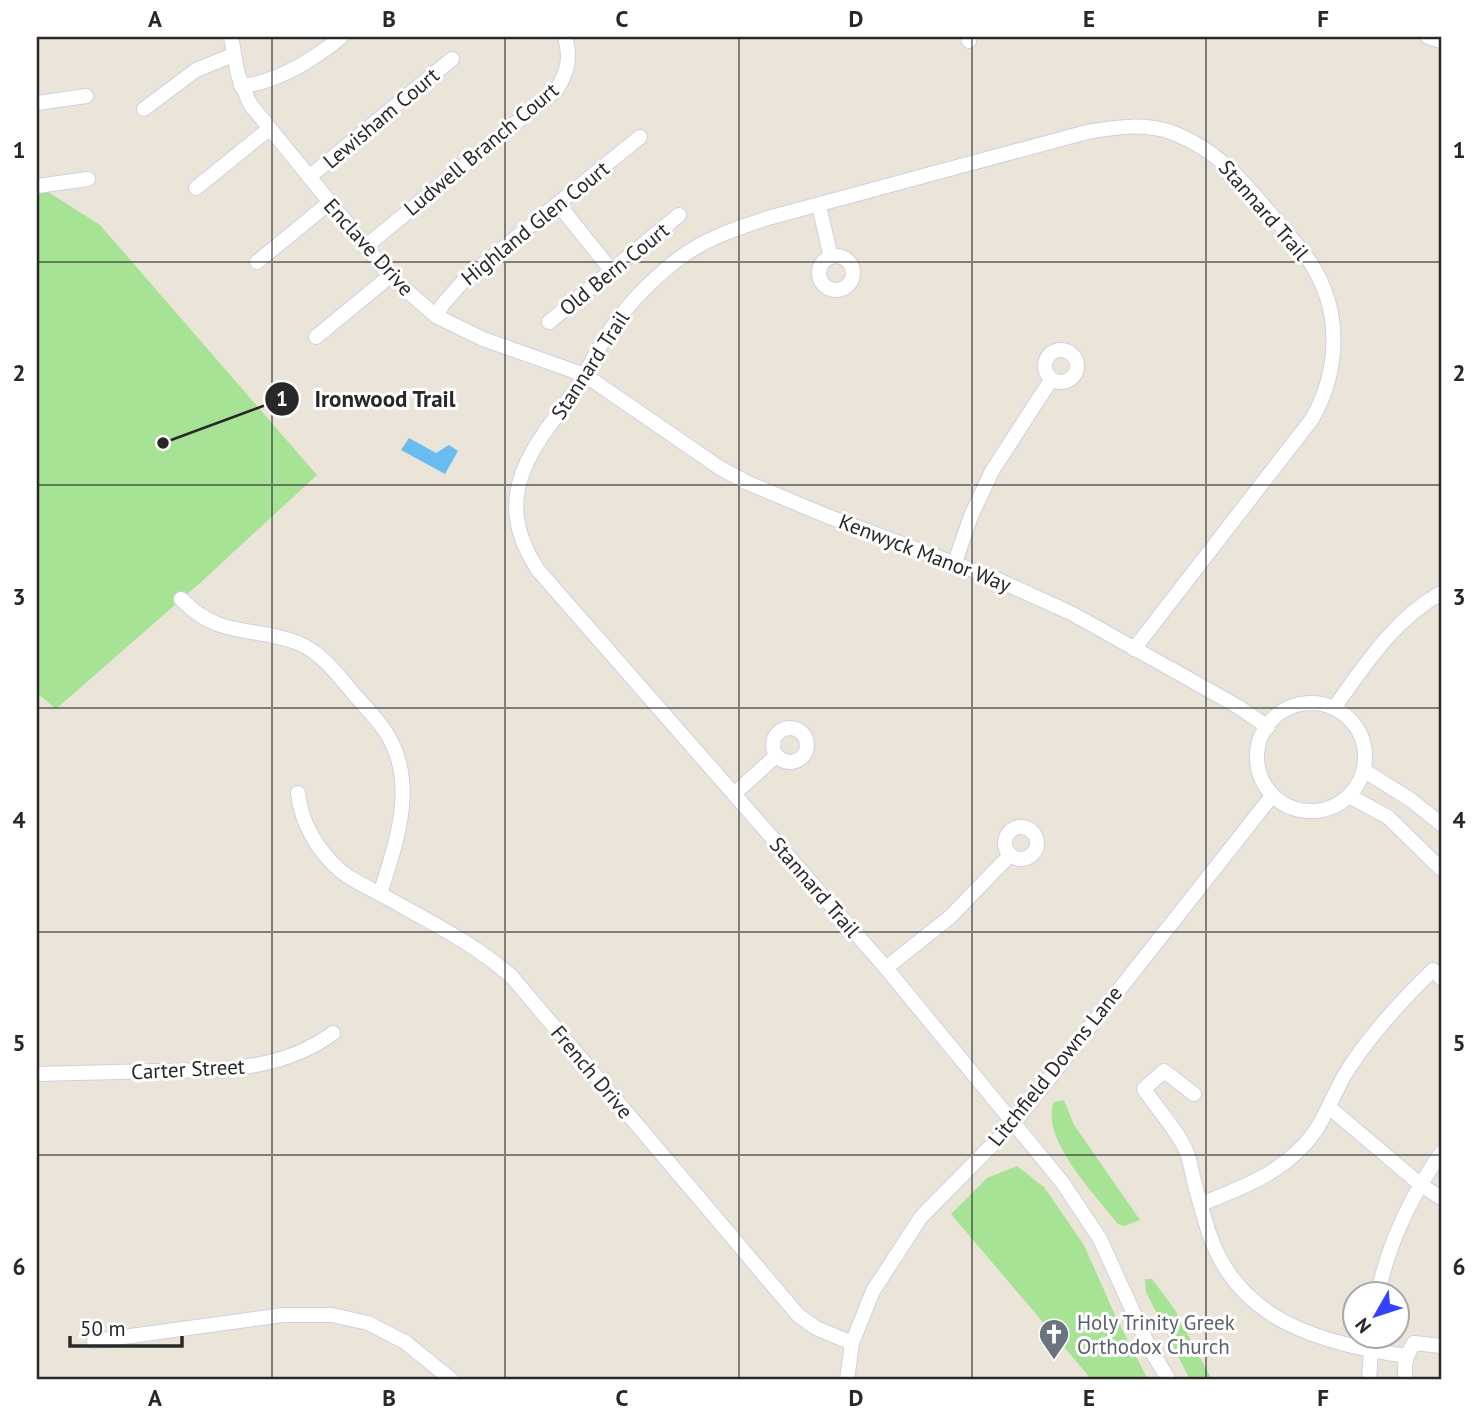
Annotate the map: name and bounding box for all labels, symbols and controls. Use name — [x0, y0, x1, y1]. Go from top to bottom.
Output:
text: A — [148, 4, 162, 33]
text: B — [382, 4, 396, 33]
text: C — [616, 4, 629, 33]
text: D — [849, 4, 863, 33]
text: E — [1083, 4, 1095, 33]
text: F — [1317, 4, 1329, 33]
street label: Lewisham Court — [317, 62, 445, 174]
street label: Ludwell Branch Court — [398, 77, 564, 221]
text: 1 — [12, 135, 26, 164]
text: 1 — [1452, 135, 1466, 164]
street label: Stannard Trail — [1213, 154, 1315, 266]
street label: Highland Glen Court — [455, 155, 615, 291]
street label: Enclave Drive — [318, 193, 420, 301]
street label: Old Bern Court — [554, 217, 674, 321]
street label: Stannard Trail — [545, 306, 635, 424]
text: 2 — [12, 358, 26, 387]
text: 2 — [1452, 358, 1466, 387]
callout: Ironwood Trail — [265, 377, 470, 421]
text: Ironwood Trail — [314, 384, 456, 413]
text: 1 — [276, 385, 288, 412]
street label: Kenwyck Manor Way — [835, 508, 1015, 598]
text: 3 — [12, 582, 26, 611]
text: 3 — [1452, 582, 1466, 611]
text: 4 — [12, 805, 26, 834]
text: 4 — [1452, 805, 1466, 834]
street label: Stannard Trail — [764, 831, 866, 943]
street label: Litchfield Downs Lane — [982, 980, 1128, 1152]
street label: French Drive — [545, 1020, 639, 1124]
text: 5 — [12, 1028, 26, 1057]
text: 5 — [1452, 1028, 1466, 1057]
street label: Carter Street — [130, 1053, 246, 1085]
text: 6 — [12, 1252, 26, 1281]
text: 6 — [1452, 1252, 1466, 1281]
north arrow — [1342, 1280, 1412, 1350]
scale bar — [70, 1305, 182, 1349]
place label: Holy Trinity Greek Orthodox Church — [1077, 1309, 1235, 1360]
text: N — [1350, 1313, 1376, 1338]
text: 50 m — [80, 1315, 126, 1342]
church icon: Holy Trinity Greek Orthodox Church — [1037, 1317, 1071, 1361]
text: A — [148, 1383, 162, 1412]
text: B — [382, 1383, 396, 1412]
text: C — [616, 1383, 629, 1412]
text: D — [849, 1383, 863, 1412]
text: E — [1083, 1383, 1095, 1412]
text: F — [1317, 1383, 1329, 1412]

